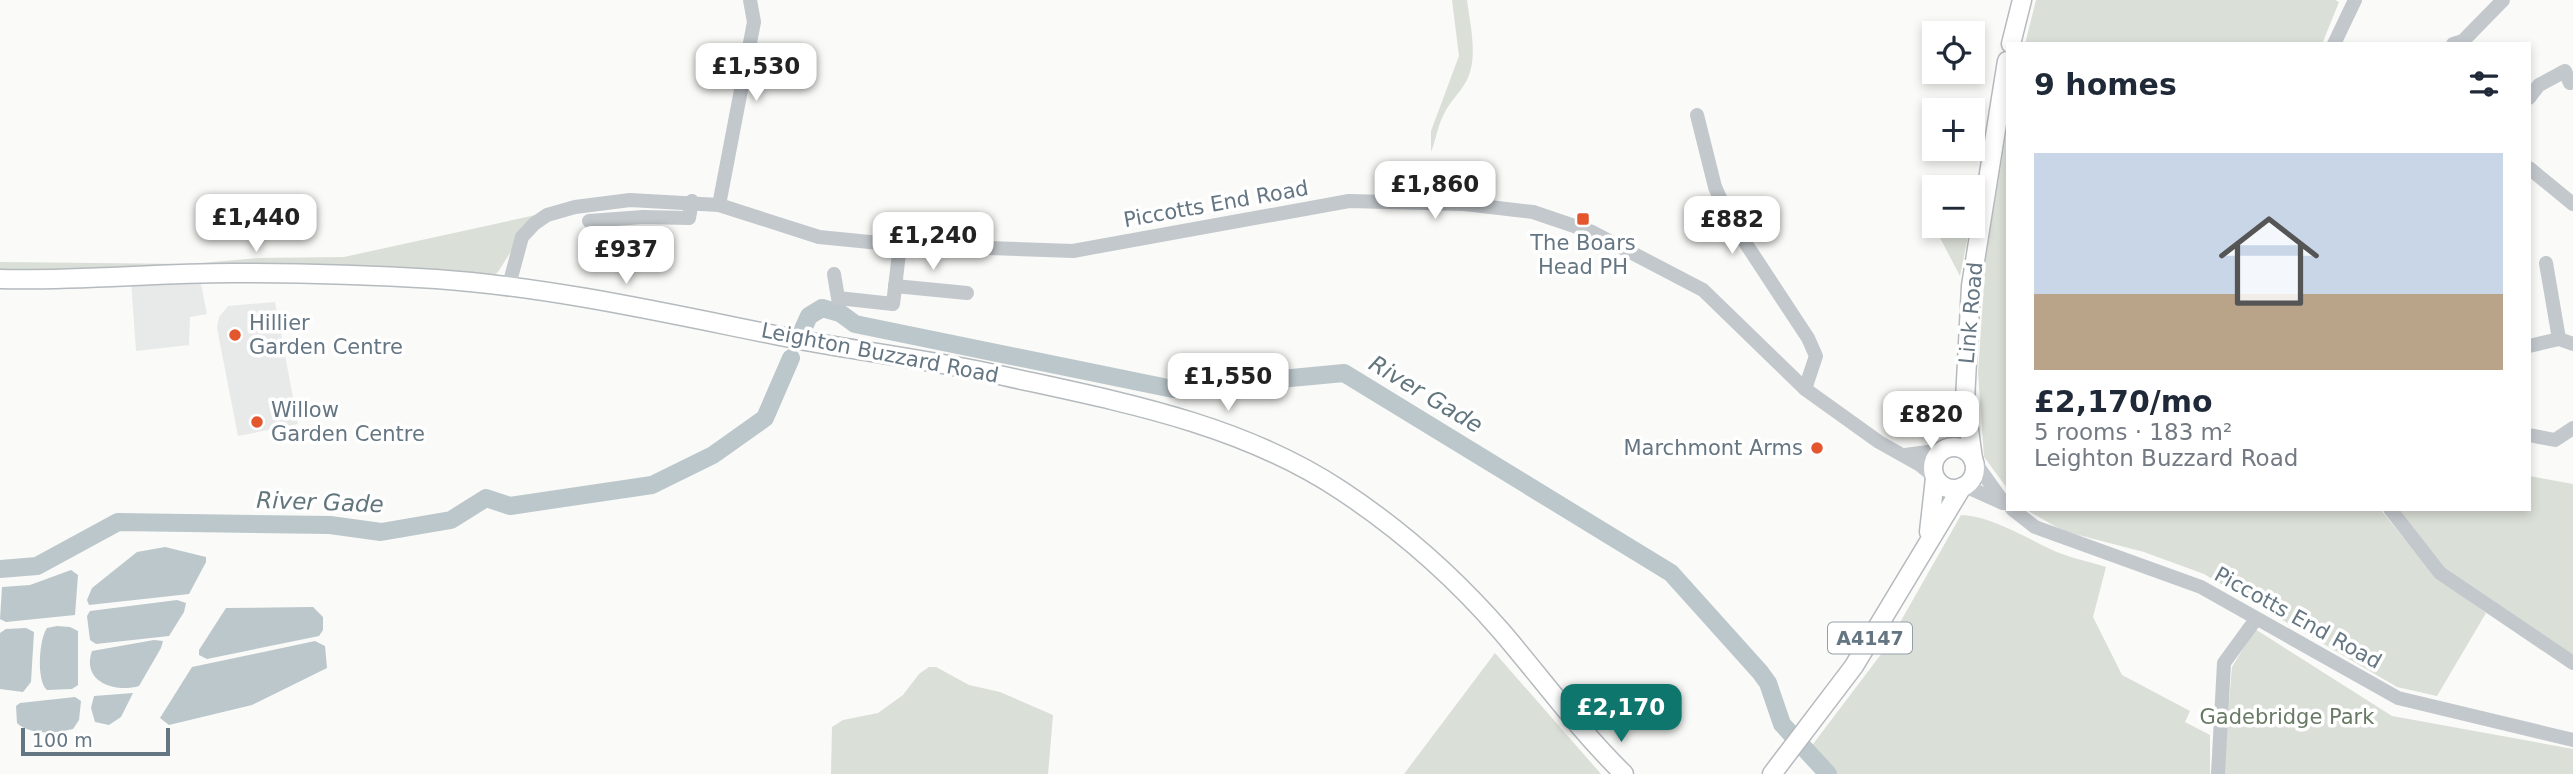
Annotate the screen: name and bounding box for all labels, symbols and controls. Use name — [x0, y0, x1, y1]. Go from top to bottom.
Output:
map controls — [1922, 21, 1985, 238]
button: locate — [1922, 21, 1985, 84]
pin: £1,530 — [699, 43, 813, 103]
text: £1,530 — [712, 53, 800, 79]
icon: filters — [2465, 65, 2503, 103]
text: 9 homes — [2034, 67, 2177, 102]
button: + — [1922, 98, 1985, 161]
pin: £1,860 — [1378, 162, 1492, 221]
text: £1,860 — [1391, 171, 1479, 197]
button: − — [1922, 175, 1985, 238]
street label: Piccotts End Road — [1122, 176, 1310, 232]
pin: £1,440 — [199, 194, 313, 254]
pin: £882 — [1691, 196, 1773, 256]
icon: home — [2206, 198, 2332, 324]
text: £1,440 — [212, 204, 300, 230]
text: £882 — [1700, 206, 1764, 232]
marker: The Boars Head PH — [1575, 211, 1591, 227]
pin: £1,240 — [876, 212, 990, 272]
text: £1,240 — [889, 222, 977, 248]
pin: £937 — [585, 226, 667, 286]
place label: The Boars Head PH — [1529, 231, 1636, 279]
text: £937 — [594, 236, 658, 262]
street label: Link Road — [1955, 261, 1987, 365]
place label: Hillier Garden Centre — [249, 311, 403, 359]
street label: Leighton Buzzard Road — [759, 318, 1001, 388]
marker: Hillier Garden Centre — [227, 327, 243, 343]
water label: River Gade — [1365, 350, 1487, 438]
pin: £1,550 — [1171, 354, 1285, 413]
text: £1,550 — [1184, 363, 1272, 389]
text: £2,170/mo — [2034, 384, 2213, 419]
pin: £820 — [1890, 392, 1972, 451]
place label: Willow Garden Centre — [271, 398, 425, 446]
text: £820 — [1899, 401, 1963, 427]
marker: Willow Garden Centre — [249, 414, 265, 430]
text: 5 rooms · 183 m² — [2034, 419, 2232, 445]
place label: Marchmont Arms — [1623, 436, 1803, 460]
marker: Marchmont Arms — [1809, 440, 1825, 456]
text: Leighton Buzzard Road — [2034, 445, 2298, 471]
water label: River Gade — [256, 487, 384, 517]
street label: Piccotts End Road — [2210, 562, 2386, 674]
road number: A4147 — [1828, 622, 1912, 653]
pin: £2,170 — [1564, 684, 1678, 744]
text: £2,170 — [1577, 694, 1665, 720]
park label: Gadebridge Park — [2200, 705, 2375, 729]
scale bar — [21, 725, 170, 757]
text: 100 m — [32, 729, 93, 751]

